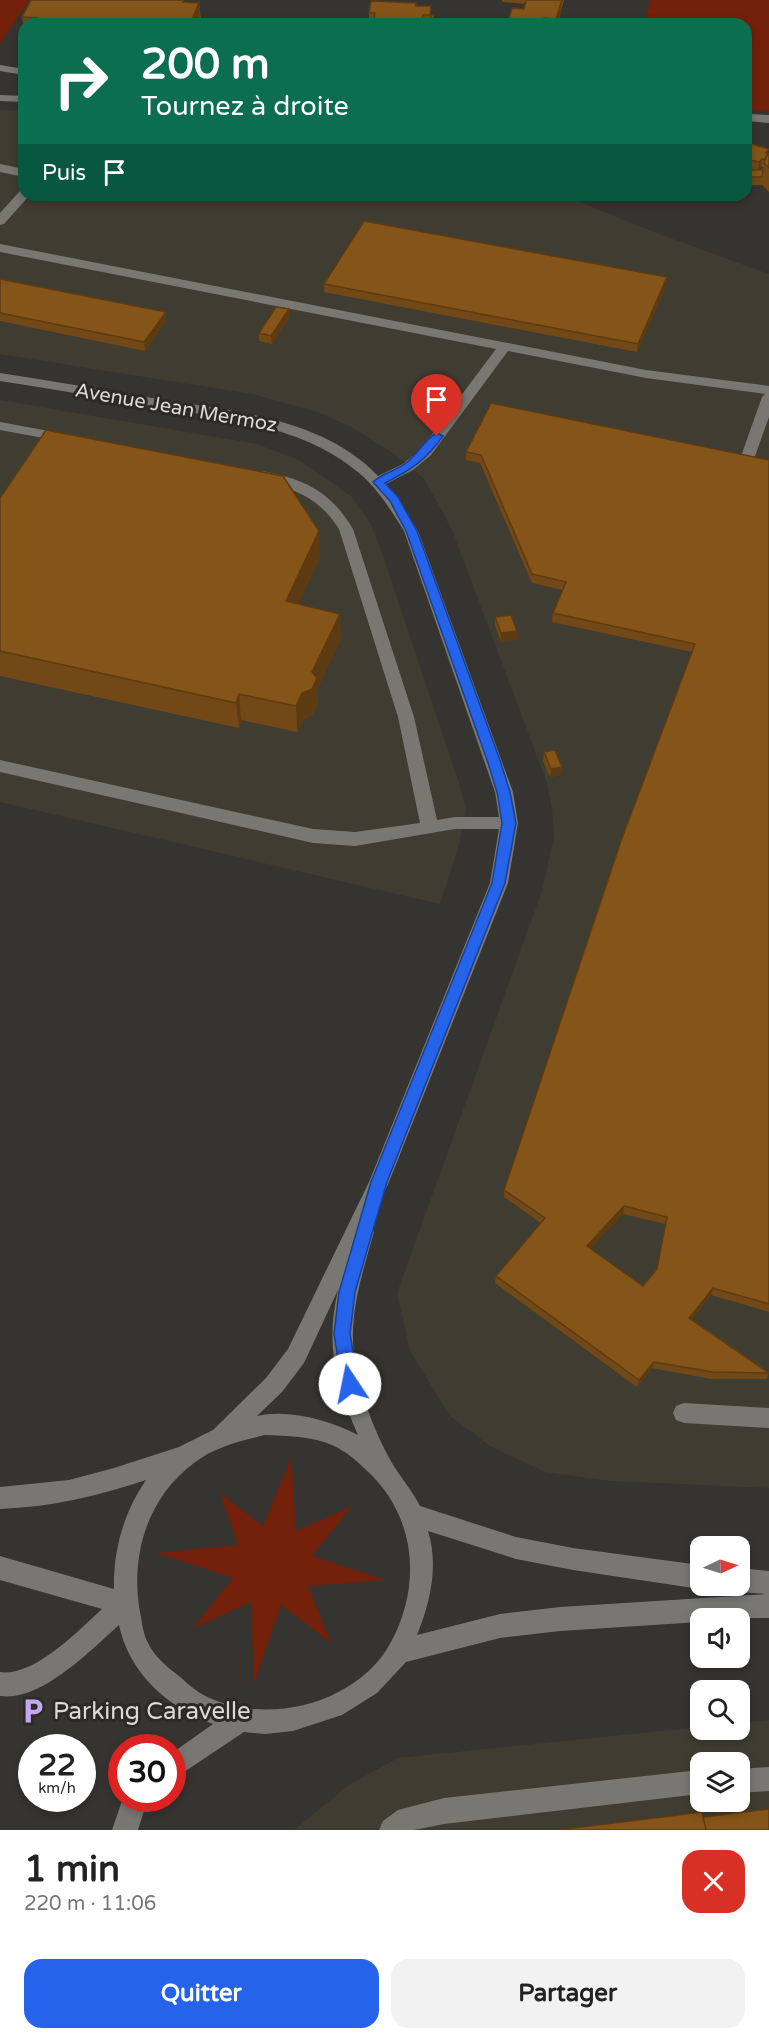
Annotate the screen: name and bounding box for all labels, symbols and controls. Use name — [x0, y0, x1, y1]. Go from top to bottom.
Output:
text: 200 m — [141, 39, 270, 90]
icon: right — [42, 42, 120, 120]
text: Tournez à droite — [141, 90, 349, 123]
icon: arrive — [98, 156, 131, 189]
text: Puis — [42, 160, 86, 186]
pin — [411, 374, 462, 436]
street label: Avenue Jean Mermoz — [73, 378, 279, 438]
icon: arrive — [420, 383, 453, 416]
position arrow — [318, 1352, 382, 1416]
north arrow — [690, 1536, 750, 1596]
map controls — [690, 1536, 750, 1812]
button: sound — [690, 1608, 750, 1668]
button: search — [690, 1680, 750, 1740]
parking icon: Parking Caravelle — [18, 1696, 48, 1726]
place label: Parking Caravelle — [53, 1697, 251, 1726]
speed limit sign: 30 — [108, 1734, 186, 1812]
text: 22 — [38, 1747, 76, 1784]
button: layers — [690, 1752, 750, 1812]
text: km/h — [38, 1779, 76, 1797]
text: 1 min — [24, 1848, 120, 1891]
button: close — [682, 1850, 745, 1913]
text: 220 m · 11:06 — [24, 1892, 156, 1916]
button: Quitter — [24, 1959, 379, 2028]
button: Partager — [391, 1959, 745, 2028]

